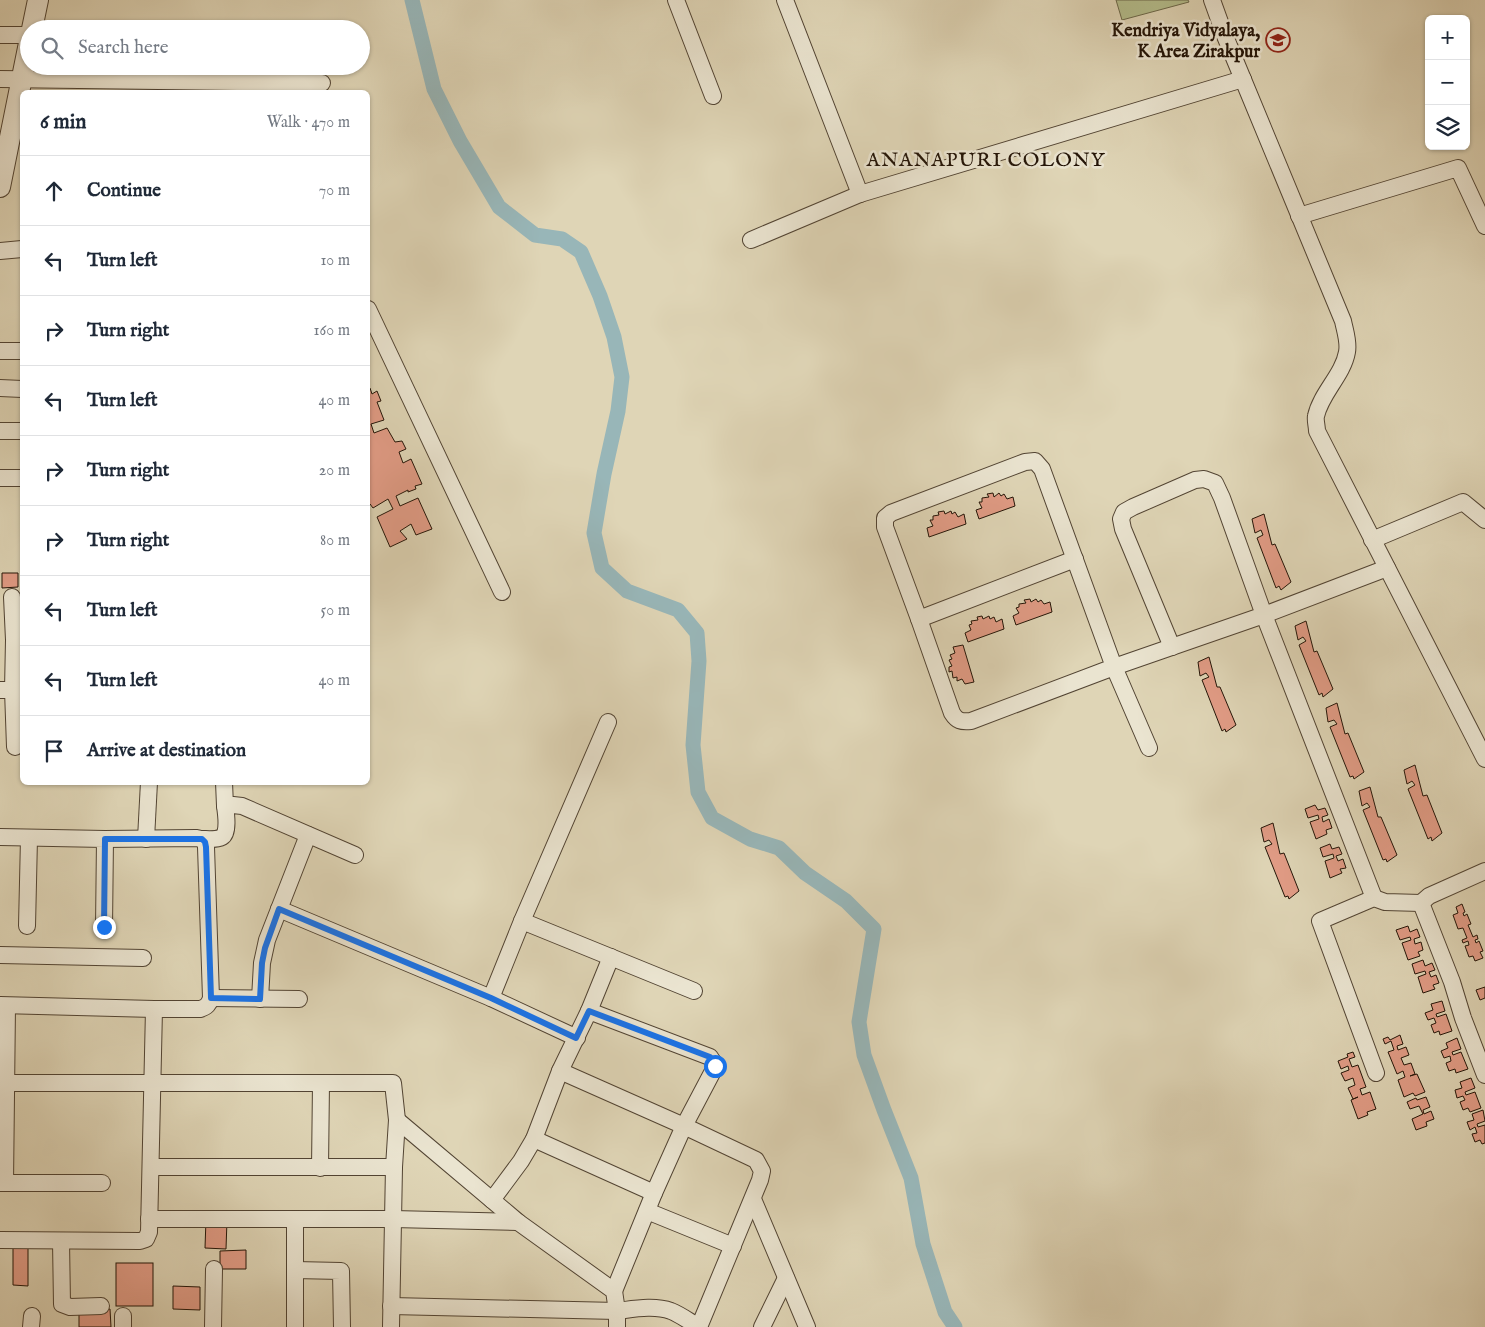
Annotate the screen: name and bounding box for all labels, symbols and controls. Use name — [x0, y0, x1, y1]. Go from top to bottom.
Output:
map controls — [1425, 15, 1470, 150]
button: + — [1425, 15, 1470, 60]
search box — [20, 20, 370, 75]
place label: Kendriya Vidyalaya, K Area Zirakpur — [1111, 20, 1260, 64]
school or university icon: Kendriya Vidyalaya, K Area Zirakpur — [1265, 27, 1291, 53]
icon: search — [38, 34, 66, 62]
text: Search here — [78, 36, 169, 60]
button: − — [1425, 60, 1470, 105]
button: layers — [1425, 105, 1470, 150]
text: 6 min — [40, 109, 86, 136]
text: Walk · 470 m — [267, 113, 350, 133]
district label: ANANAPURI COLONY — [866, 148, 1106, 173]
icon: ahead — [40, 177, 68, 205]
text: Continue — [87, 179, 161, 203]
text: 70 m — [319, 181, 350, 201]
icon: left — [40, 247, 68, 275]
text: Turn left — [87, 249, 158, 273]
text: 10 m — [320, 251, 350, 271]
icon: right — [40, 317, 68, 345]
text: Turn right — [87, 319, 169, 343]
text: 160 m — [314, 321, 350, 341]
icon: left — [40, 387, 68, 415]
text: Turn left — [87, 389, 158, 413]
text: 40 m — [318, 391, 350, 411]
icon: right — [40, 457, 68, 485]
text: Turn right — [87, 459, 169, 483]
text: 20 m — [319, 461, 350, 481]
icon: right — [40, 527, 68, 555]
text: Turn right — [87, 529, 169, 553]
text: 80 m — [320, 531, 350, 551]
icon: left — [40, 597, 68, 625]
text: Turn left — [87, 599, 158, 623]
text: 50 m — [321, 601, 350, 621]
icon: left — [40, 667, 68, 695]
text: Turn left — [87, 669, 158, 693]
text: 40 m — [318, 671, 350, 691]
icon: arrive — [40, 737, 68, 765]
text: Arrive at destination — [87, 739, 246, 763]
route end — [93, 916, 116, 939]
route start — [704, 1055, 727, 1078]

